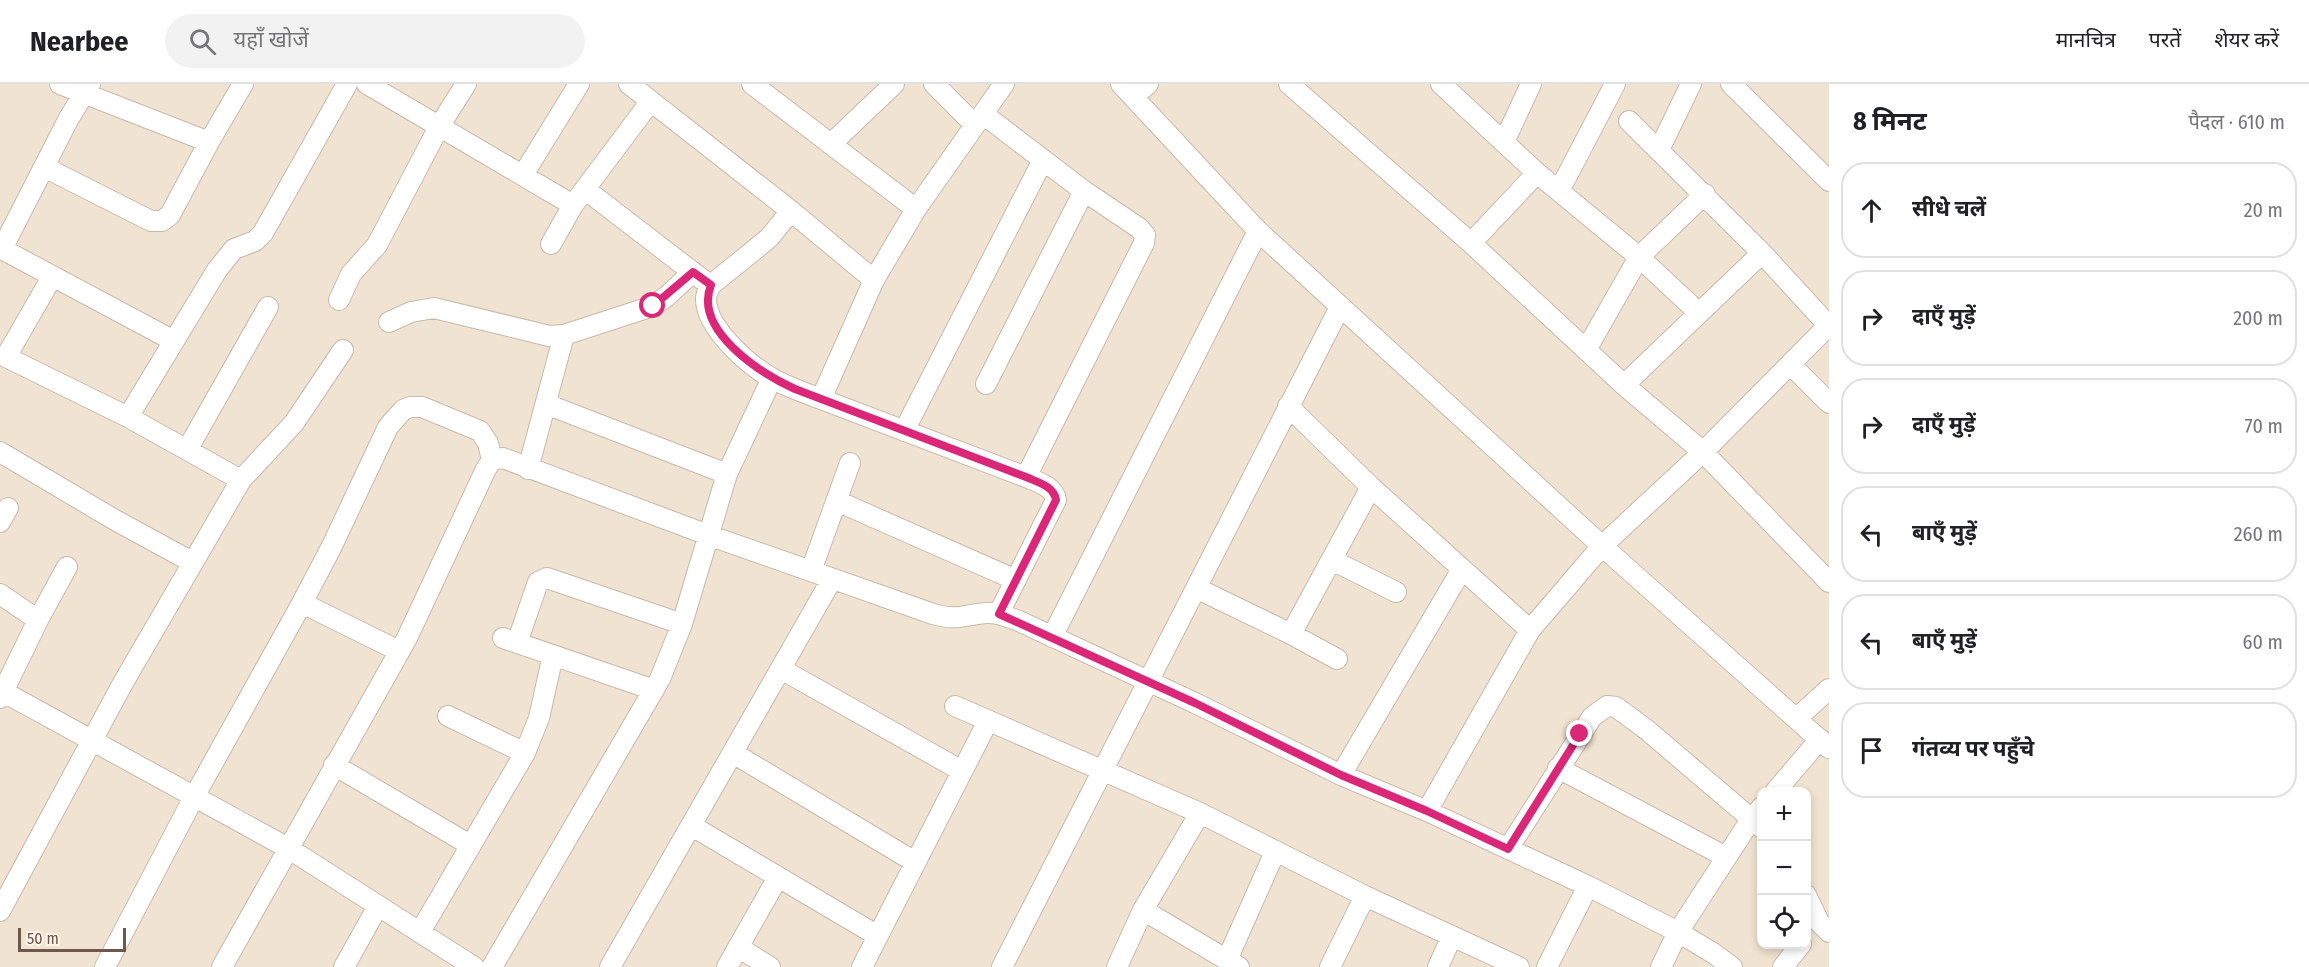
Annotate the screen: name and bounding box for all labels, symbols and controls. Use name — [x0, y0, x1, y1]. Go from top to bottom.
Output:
search box — [165, 14, 585, 68]
text: Nearbee — [30, 25, 129, 58]
icon: search — [186, 25, 219, 58]
text: यहाँ खोजें — [234, 26, 309, 53]
text: मानचित्र — [2056, 27, 2116, 53]
text: परतें — [2149, 27, 2181, 53]
text: शेयर करें — [2214, 27, 2279, 53]
text: 8 मिनट — [1853, 106, 1927, 137]
text: पैदल · 610 m — [2189, 110, 2285, 134]
icon: ahead — [1855, 194, 1888, 227]
text: सीधे चलें — [1912, 195, 1986, 222]
text: 20 m — [2244, 198, 2283, 222]
route start — [639, 292, 665, 318]
icon: right — [1855, 302, 1888, 335]
text: दाएँ मुड़ें — [1912, 303, 1976, 330]
text: 200 m — [2233, 306, 2283, 330]
icon: right — [1855, 410, 1888, 443]
text: दाएँ मुड़ें — [1912, 411, 1976, 438]
text: 70 m — [2245, 414, 2283, 438]
icon: left — [1855, 518, 1888, 551]
text: बाएँ मुड़ें — [1912, 519, 1977, 546]
text: 260 m — [2234, 522, 2283, 546]
icon: left — [1855, 626, 1888, 659]
text: बाएँ मुड़ें — [1912, 627, 1977, 654]
text: 60 m — [2243, 630, 2283, 654]
route end — [1566, 720, 1592, 746]
icon: arrive — [1855, 734, 1888, 767]
text: गंतव्य पर पहुँचे — [1912, 735, 2034, 762]
map controls — [1757, 787, 1811, 949]
button: + — [1757, 787, 1811, 841]
button: − — [1757, 841, 1811, 895]
button: locate — [1757, 895, 1811, 949]
scale bar — [18, 925, 126, 952]
text: 50 m — [27, 929, 59, 948]

